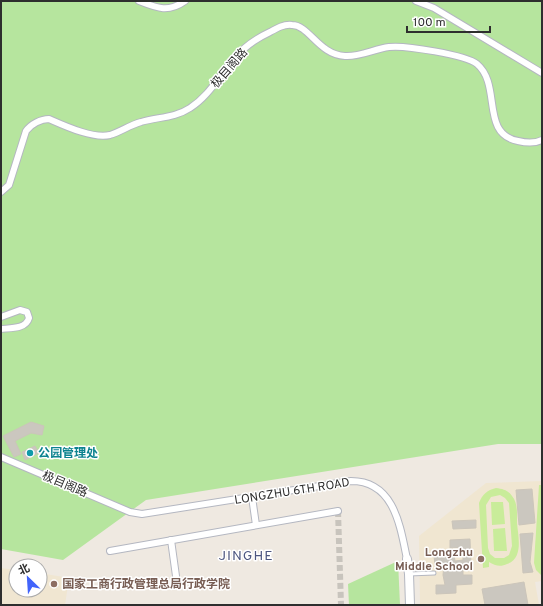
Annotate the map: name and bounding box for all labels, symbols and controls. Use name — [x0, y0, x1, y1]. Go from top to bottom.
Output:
scale bar — [407, 8, 490, 34]
text: 100 m — [413, 15, 446, 31]
street label: 极目阁路 — [208, 45, 252, 92]
place label: 公园管理处 — [38, 446, 98, 462]
marker: 公园管理处 — [25, 448, 35, 458]
street label: 极目阁路 — [39, 468, 90, 502]
street label: LONGZHU 6TH ROAD — [233, 475, 351, 509]
place label: Longzhu Middle School — [395, 545, 473, 575]
district label: JINGHE — [218, 548, 274, 565]
marker: Longzhu Middle School — [476, 554, 486, 564]
north arrow — [8, 558, 48, 598]
text: 北 — [16, 561, 32, 579]
place label: 国家工商行政管理总局行政学院 — [62, 577, 230, 593]
marker: 国家工商行政管理总局行政学院 — [49, 579, 59, 589]

